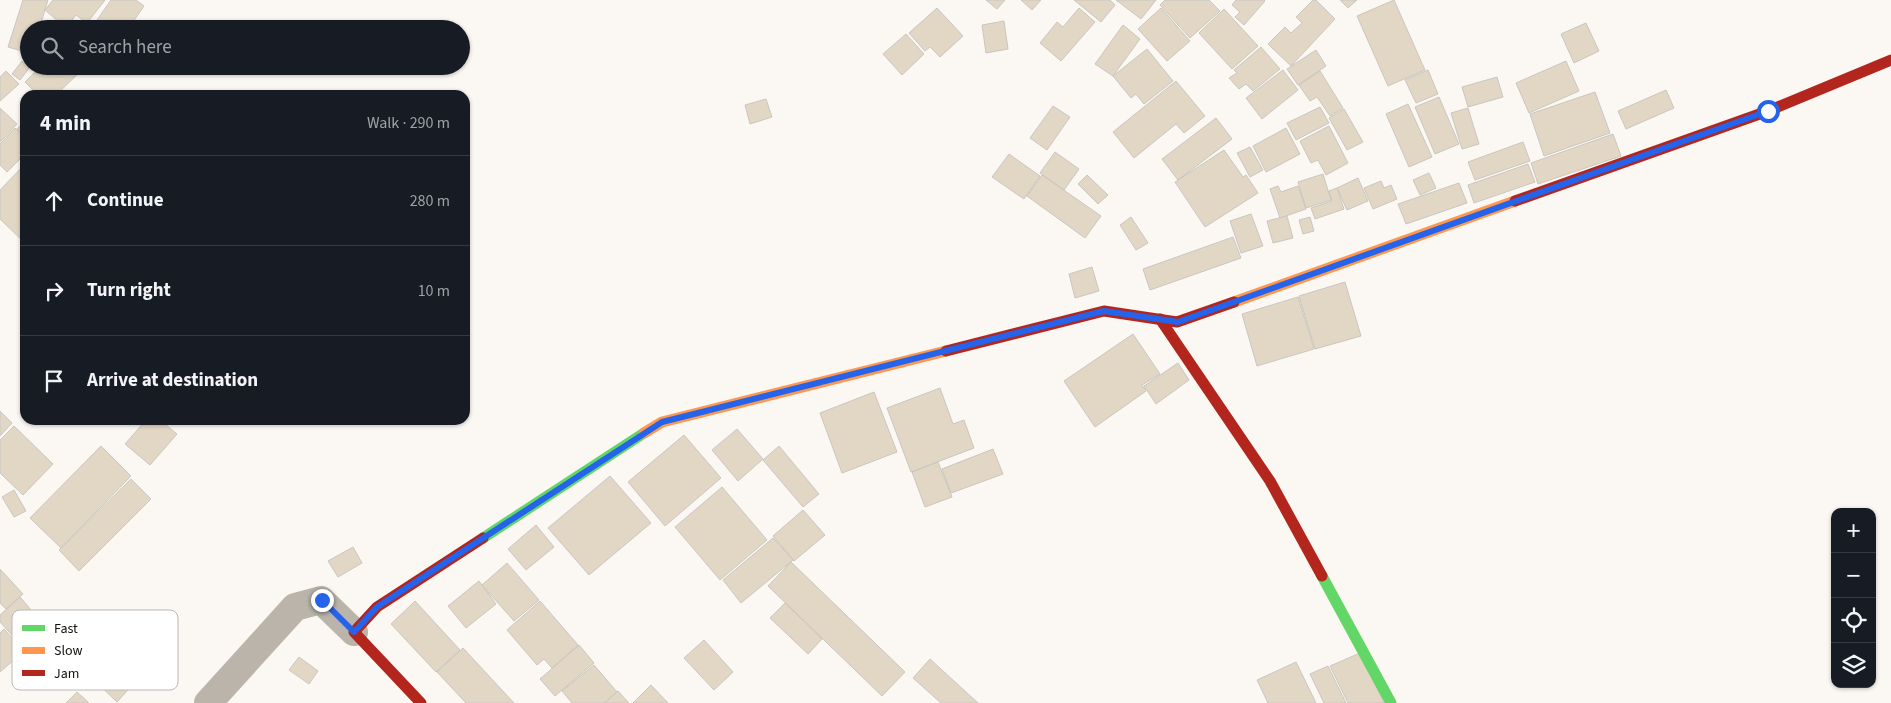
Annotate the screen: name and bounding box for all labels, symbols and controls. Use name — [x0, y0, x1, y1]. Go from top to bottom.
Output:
search box — [20, 20, 470, 75]
icon: search — [38, 34, 66, 62]
text: Search here — [78, 34, 172, 61]
route start — [1757, 100, 1780, 123]
text: 4 min — [40, 108, 91, 138]
text: Walk · 290 m — [367, 112, 450, 134]
icon: ahead — [40, 187, 68, 215]
text: Continue — [87, 187, 164, 214]
text: 280 m — [410, 190, 450, 212]
icon: right — [40, 277, 68, 305]
text: Turn right — [87, 277, 171, 304]
text: 10 m — [418, 280, 450, 302]
icon: arrive — [40, 367, 68, 395]
text: Arrive at destination — [87, 367, 258, 394]
map controls — [1831, 508, 1876, 688]
button: + — [1831, 508, 1876, 553]
button: − — [1831, 553, 1876, 598]
route end — [311, 589, 334, 612]
button: locate — [1831, 598, 1876, 643]
legend — [12, 610, 178, 690]
text: Fast — [54, 619, 78, 639]
text: Slow — [54, 641, 83, 661]
button: layers — [1831, 643, 1876, 688]
text: Jam — [54, 664, 79, 684]

